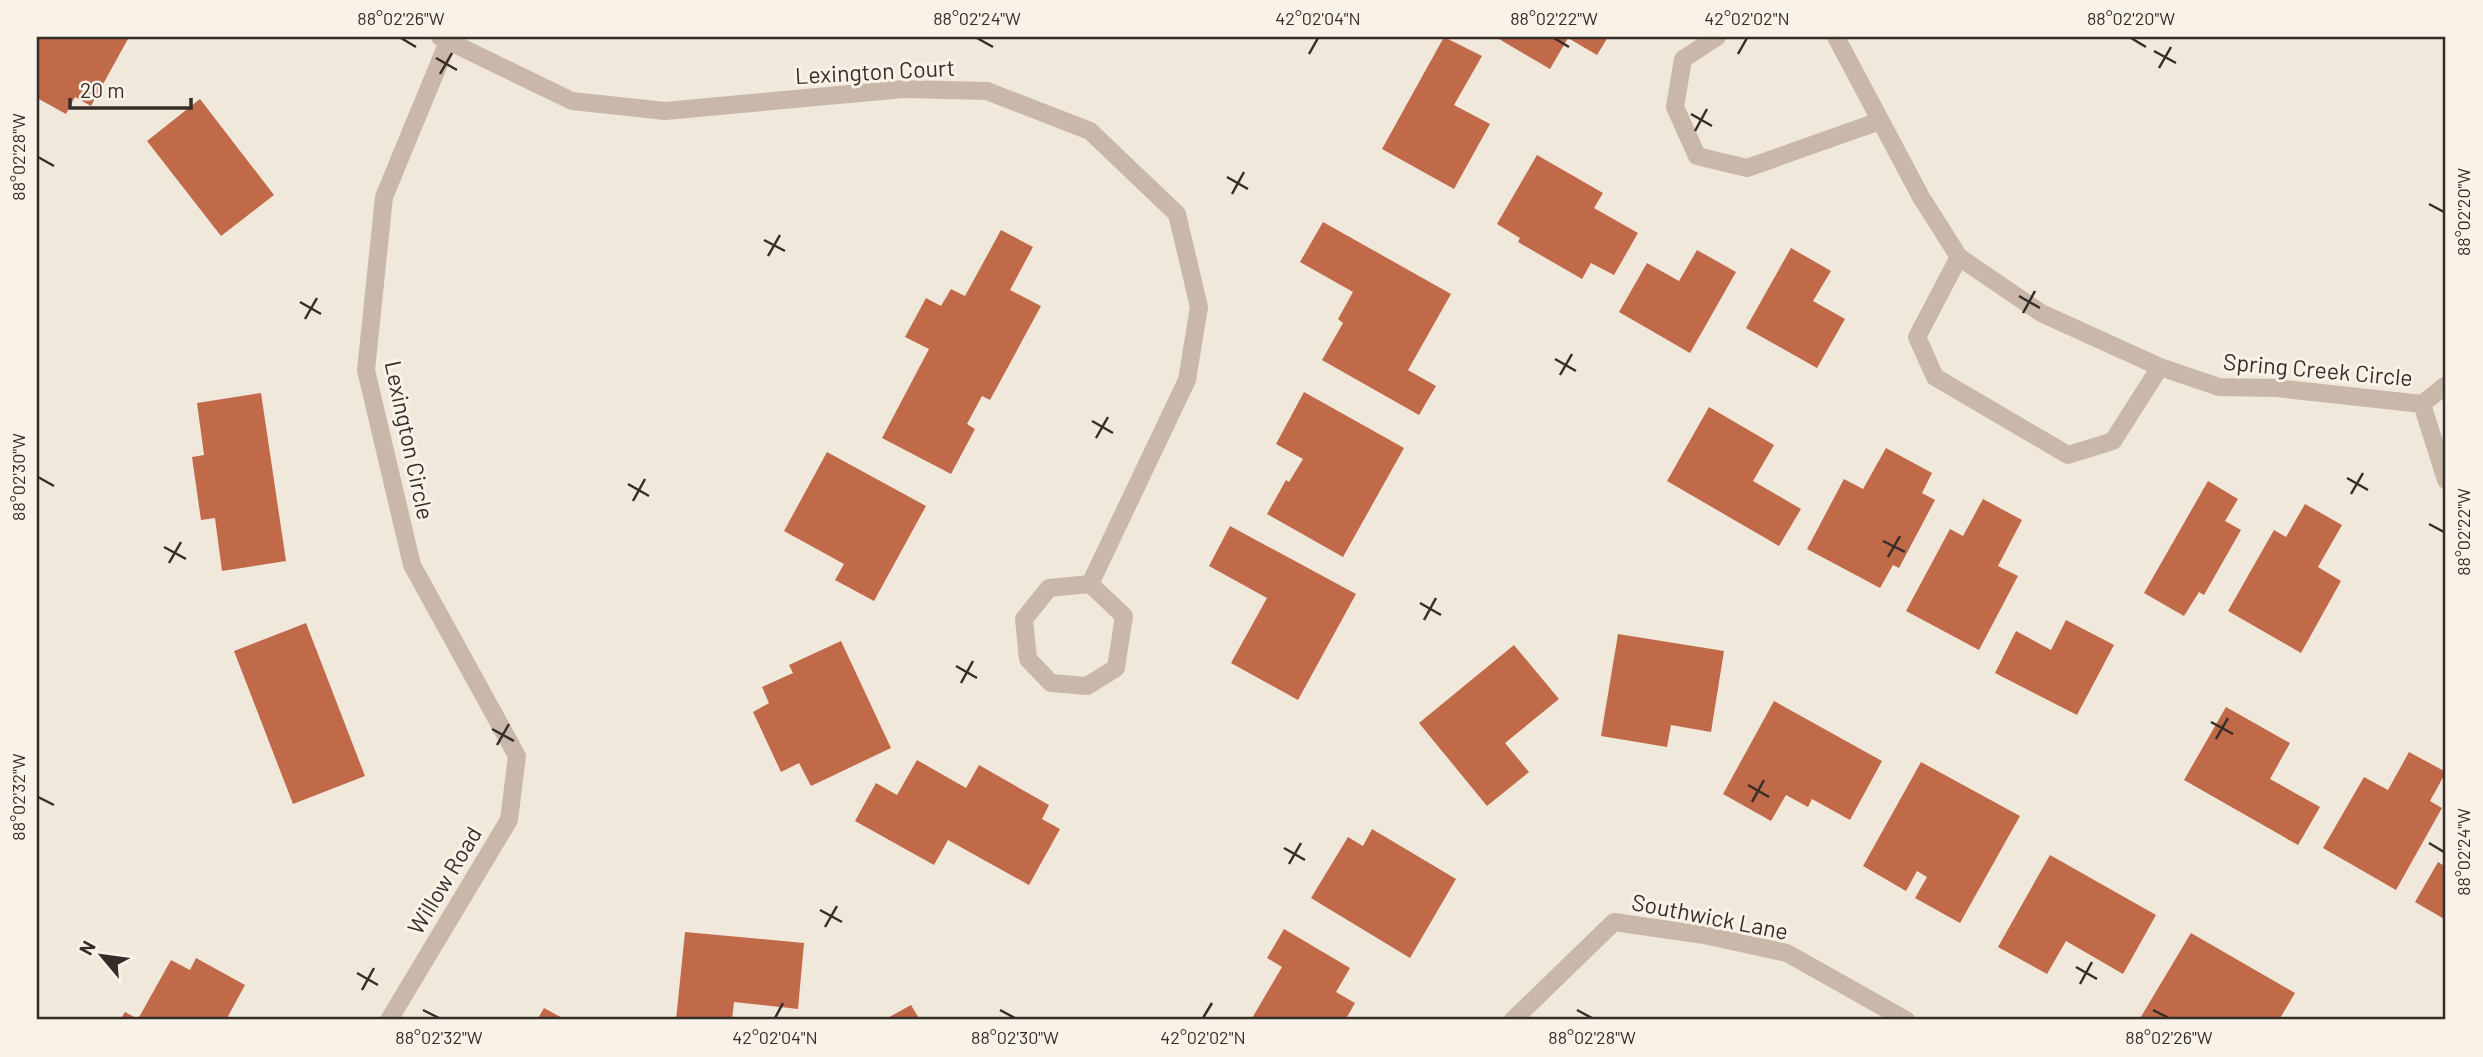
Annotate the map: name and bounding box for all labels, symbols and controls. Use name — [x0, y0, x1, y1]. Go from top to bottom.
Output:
text: 88°02'26"W — [357, 7, 445, 29]
text: 88°02'24"W — [933, 7, 1021, 29]
text: 42°02'04"N — [1275, 7, 1361, 29]
text: 88°02'22"W — [1510, 7, 1598, 29]
text: 42°02'02"N — [1704, 7, 1790, 29]
text: 88°02'20"W — [2087, 7, 2175, 29]
street label: Lexington Court — [794, 53, 956, 89]
scale bar — [70, 66, 191, 110]
text: 20 m — [80, 77, 125, 102]
text: 88°02'28"W — [7, 113, 29, 201]
text: 88°02'20"W — [2452, 168, 2474, 256]
street label: Spring Creek Circle — [2222, 347, 2414, 391]
street label: Lexington Circle — [379, 358, 441, 522]
text: 88°02'30"W — [7, 433, 29, 521]
text: 88°02'22"W — [2452, 488, 2474, 576]
text: 88°02'32"W — [7, 753, 29, 841]
text: 88°02'24"W — [2452, 808, 2474, 896]
street label: Willow Road — [401, 821, 487, 939]
street label: Southwick Lane — [1629, 887, 1791, 945]
north arrow — [66, 920, 136, 990]
text: N — [74, 936, 100, 959]
text: 88°02'32"W — [395, 1026, 483, 1048]
text: 42°02'04"N — [732, 1026, 818, 1048]
text: 88°02'30"W — [971, 1026, 1059, 1048]
text: 42°02'02"N — [1160, 1026, 1246, 1048]
text: 88°02'28"W — [1548, 1026, 1636, 1048]
text: 88°02'26"W — [2125, 1026, 2213, 1048]

